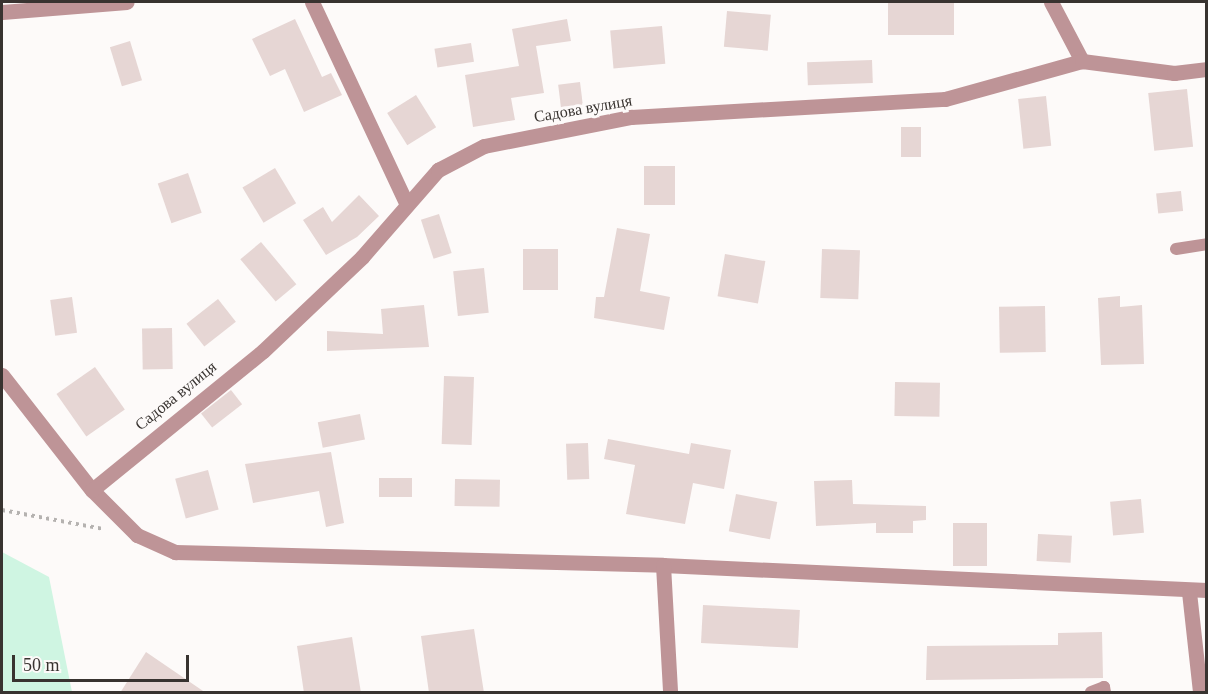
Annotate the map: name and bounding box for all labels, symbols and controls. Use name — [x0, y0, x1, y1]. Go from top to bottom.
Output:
street label: Садова вулиця — [533, 91, 633, 127]
street label: Садова вулиця — [131, 357, 221, 435]
scale bar — [15, 643, 192, 681]
text: 50 m — [23, 655, 60, 675]

